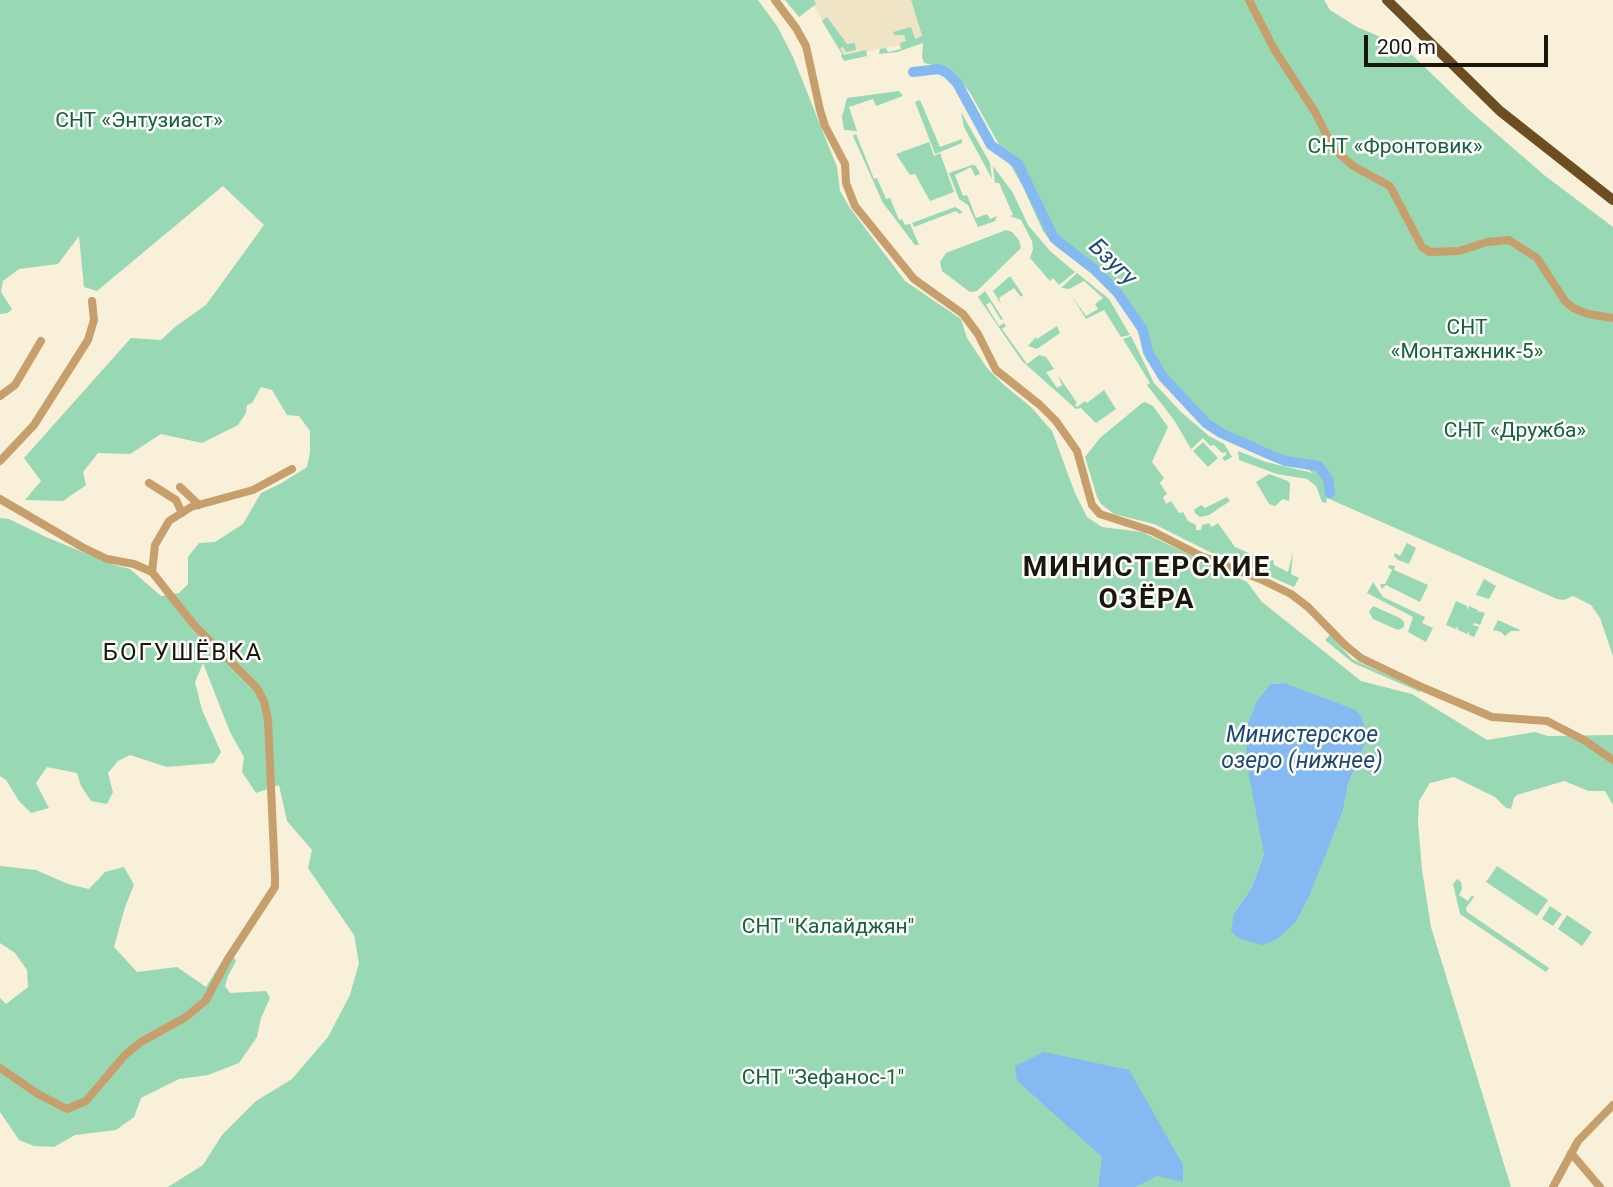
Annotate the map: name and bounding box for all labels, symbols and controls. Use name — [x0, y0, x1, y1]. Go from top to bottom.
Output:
scale bar — [1368, 21, 1552, 65]
text: 200 m — [1377, 35, 1436, 59]
park label: СНТ «Энтузиаст» — [55, 109, 223, 135]
park label: СНТ «Фронтовик» — [1307, 135, 1483, 161]
water label: Бзугу — [1082, 234, 1142, 292]
park label: СНТ «Монтажник-5» — [1391, 316, 1543, 366]
park label: СНТ «Дружба» — [1444, 419, 1586, 445]
district label: МИНИСТЕРСКИЕ ОЗЁРА — [1024, 552, 1270, 618]
district label: БОГУШЁВКА — [104, 640, 262, 668]
water label: Министерское озеро (нижнее) — [1221, 722, 1383, 776]
park label: СНТ "Калайджян" — [742, 915, 914, 941]
park label: СНТ "Зефанос-1" — [742, 1066, 904, 1092]

